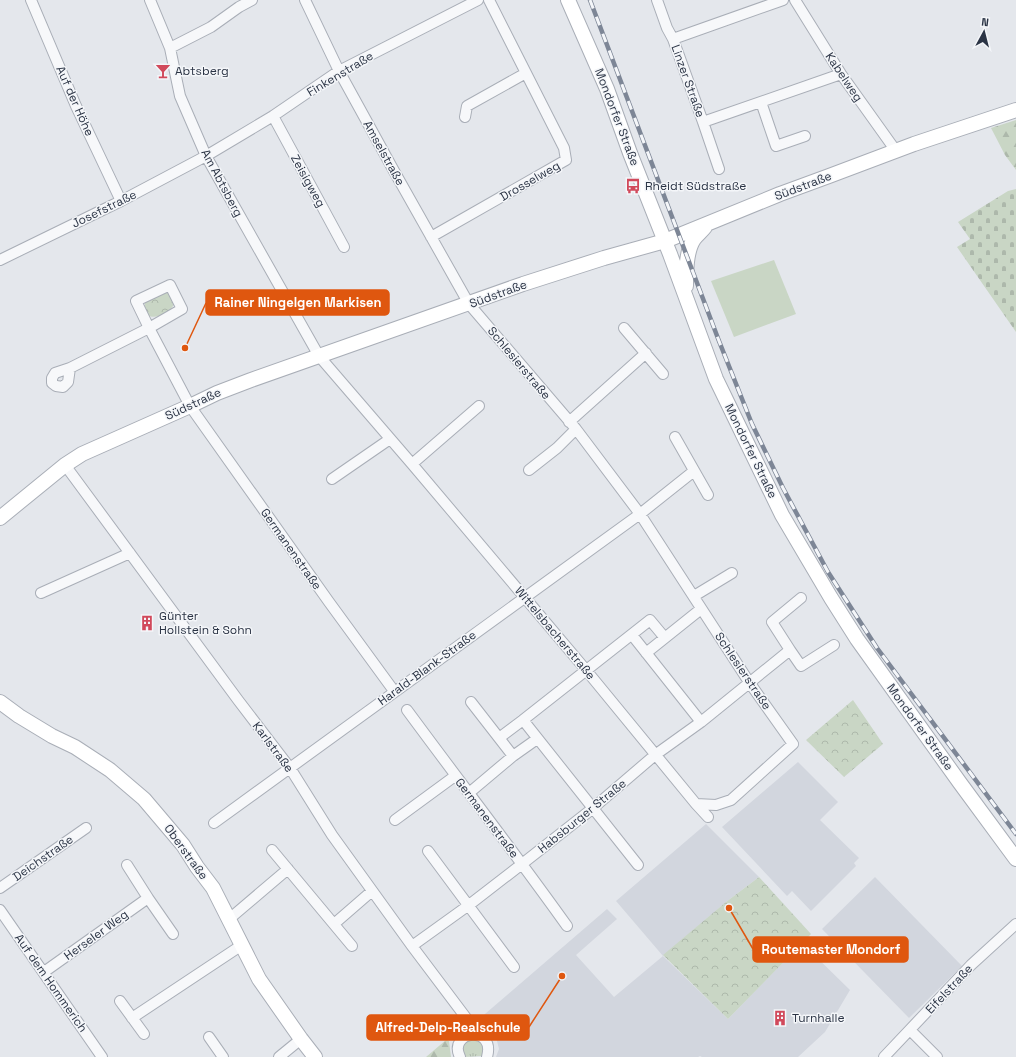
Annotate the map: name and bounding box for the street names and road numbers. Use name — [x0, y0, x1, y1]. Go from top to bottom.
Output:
street label: Linzer Straße — [667, 42, 709, 120]
street label: Finkenstraße — [304, 48, 376, 100]
street label: Kabelweg — [822, 49, 866, 105]
street label: Auf der Höhe — [52, 63, 98, 139]
street label: Mondorfer Straße — [591, 66, 643, 168]
street label: Amselstraße — [360, 118, 408, 188]
street label: Am Abtsberg — [197, 146, 247, 220]
street label: Zeisigweg — [287, 152, 329, 210]
street label: Drosselweg — [497, 157, 563, 205]
street label: Südstraße — [772, 168, 834, 204]
street label: Josefstraße — [69, 186, 139, 232]
street label: Südstraße — [467, 276, 529, 312]
street label: Schlesierstraße — [484, 323, 554, 403]
street label: Südstraße — [162, 384, 224, 424]
street label: Mondorfer Straße — [721, 401, 781, 501]
street label: Germanenstraße — [257, 505, 325, 593]
street label: Wittelsbacherstraße — [511, 583, 599, 683]
street label: Harald-Blank-Straße — [375, 627, 479, 709]
street label: Schlesierstraße — [711, 629, 775, 713]
street label: Mondorfer Straße — [883, 681, 957, 773]
street label: Karlstraße — [249, 719, 297, 775]
street label: Germanenstraße — [452, 775, 522, 861]
street label: Habsburger Straße — [534, 775, 630, 857]
street label: Oberstraße — [160, 821, 212, 883]
street label: Deichstraße — [10, 831, 76, 885]
street label: Herseler Weg — [61, 906, 131, 964]
street label: Auf dem Hommerich — [11, 931, 91, 1035]
street label: Eifelstraße — [922, 961, 976, 1017]

